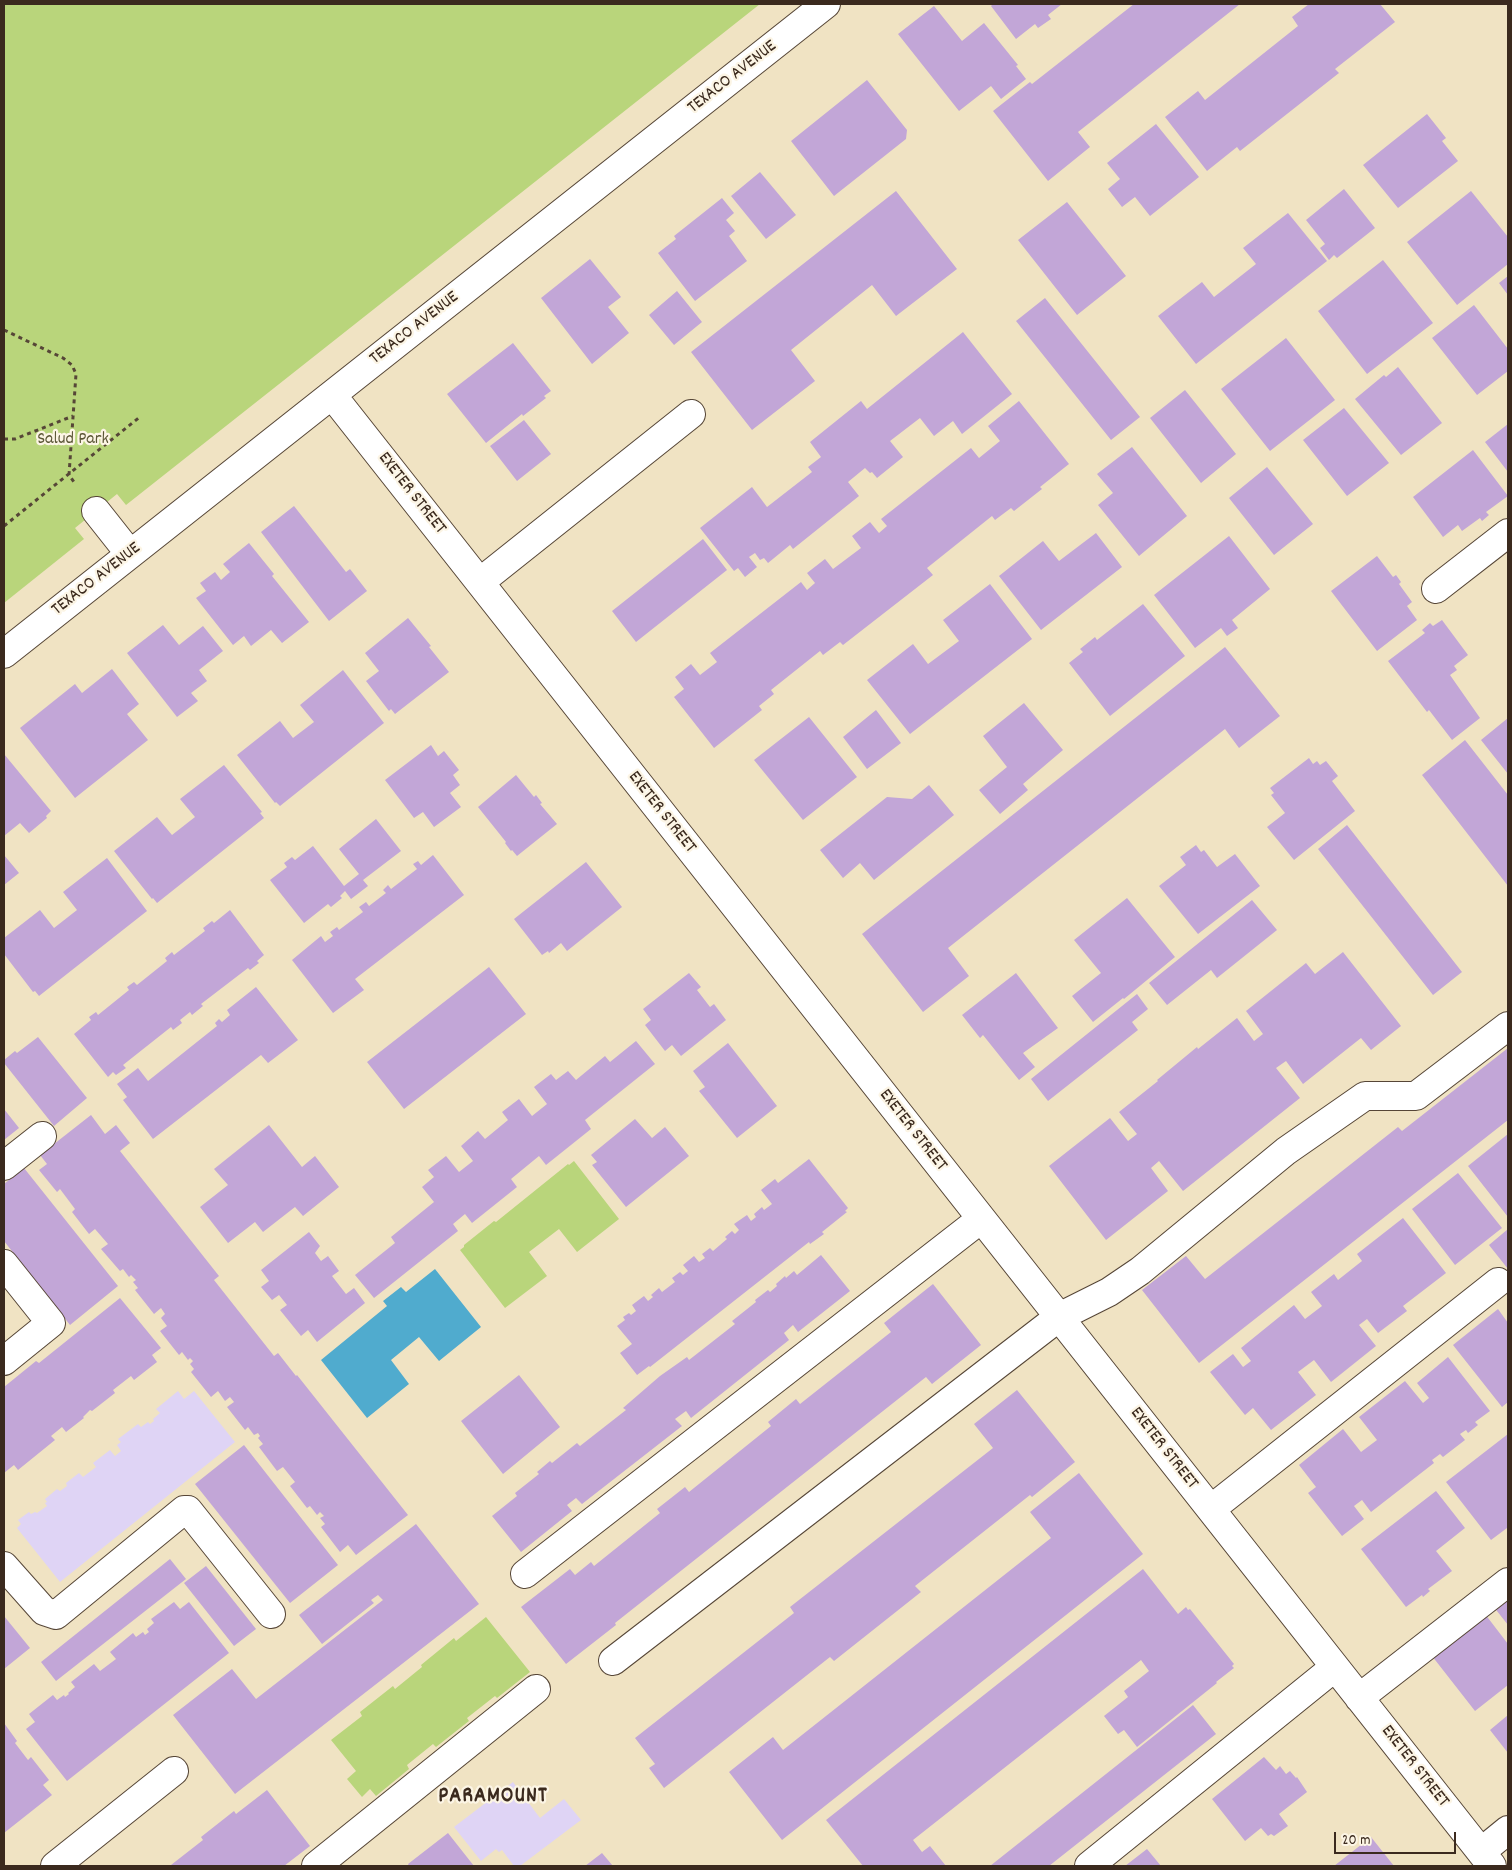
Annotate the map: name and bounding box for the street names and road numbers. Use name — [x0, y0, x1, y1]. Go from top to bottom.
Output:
street label: TEXACO AVENUE — [684, 36, 782, 120]
street label: TEXACO AVENUE — [366, 287, 464, 371]
street label: EXETER STREET — [372, 449, 450, 539]
street label: TEXACO AVENUE — [48, 538, 146, 622]
street label: EXETER STREET — [622, 768, 700, 858]
street label: EXETER STREET — [873, 1086, 951, 1176]
street label: EXETER STREET — [1124, 1404, 1202, 1494]
street label: EXETER STREET — [1375, 1722, 1453, 1812]

